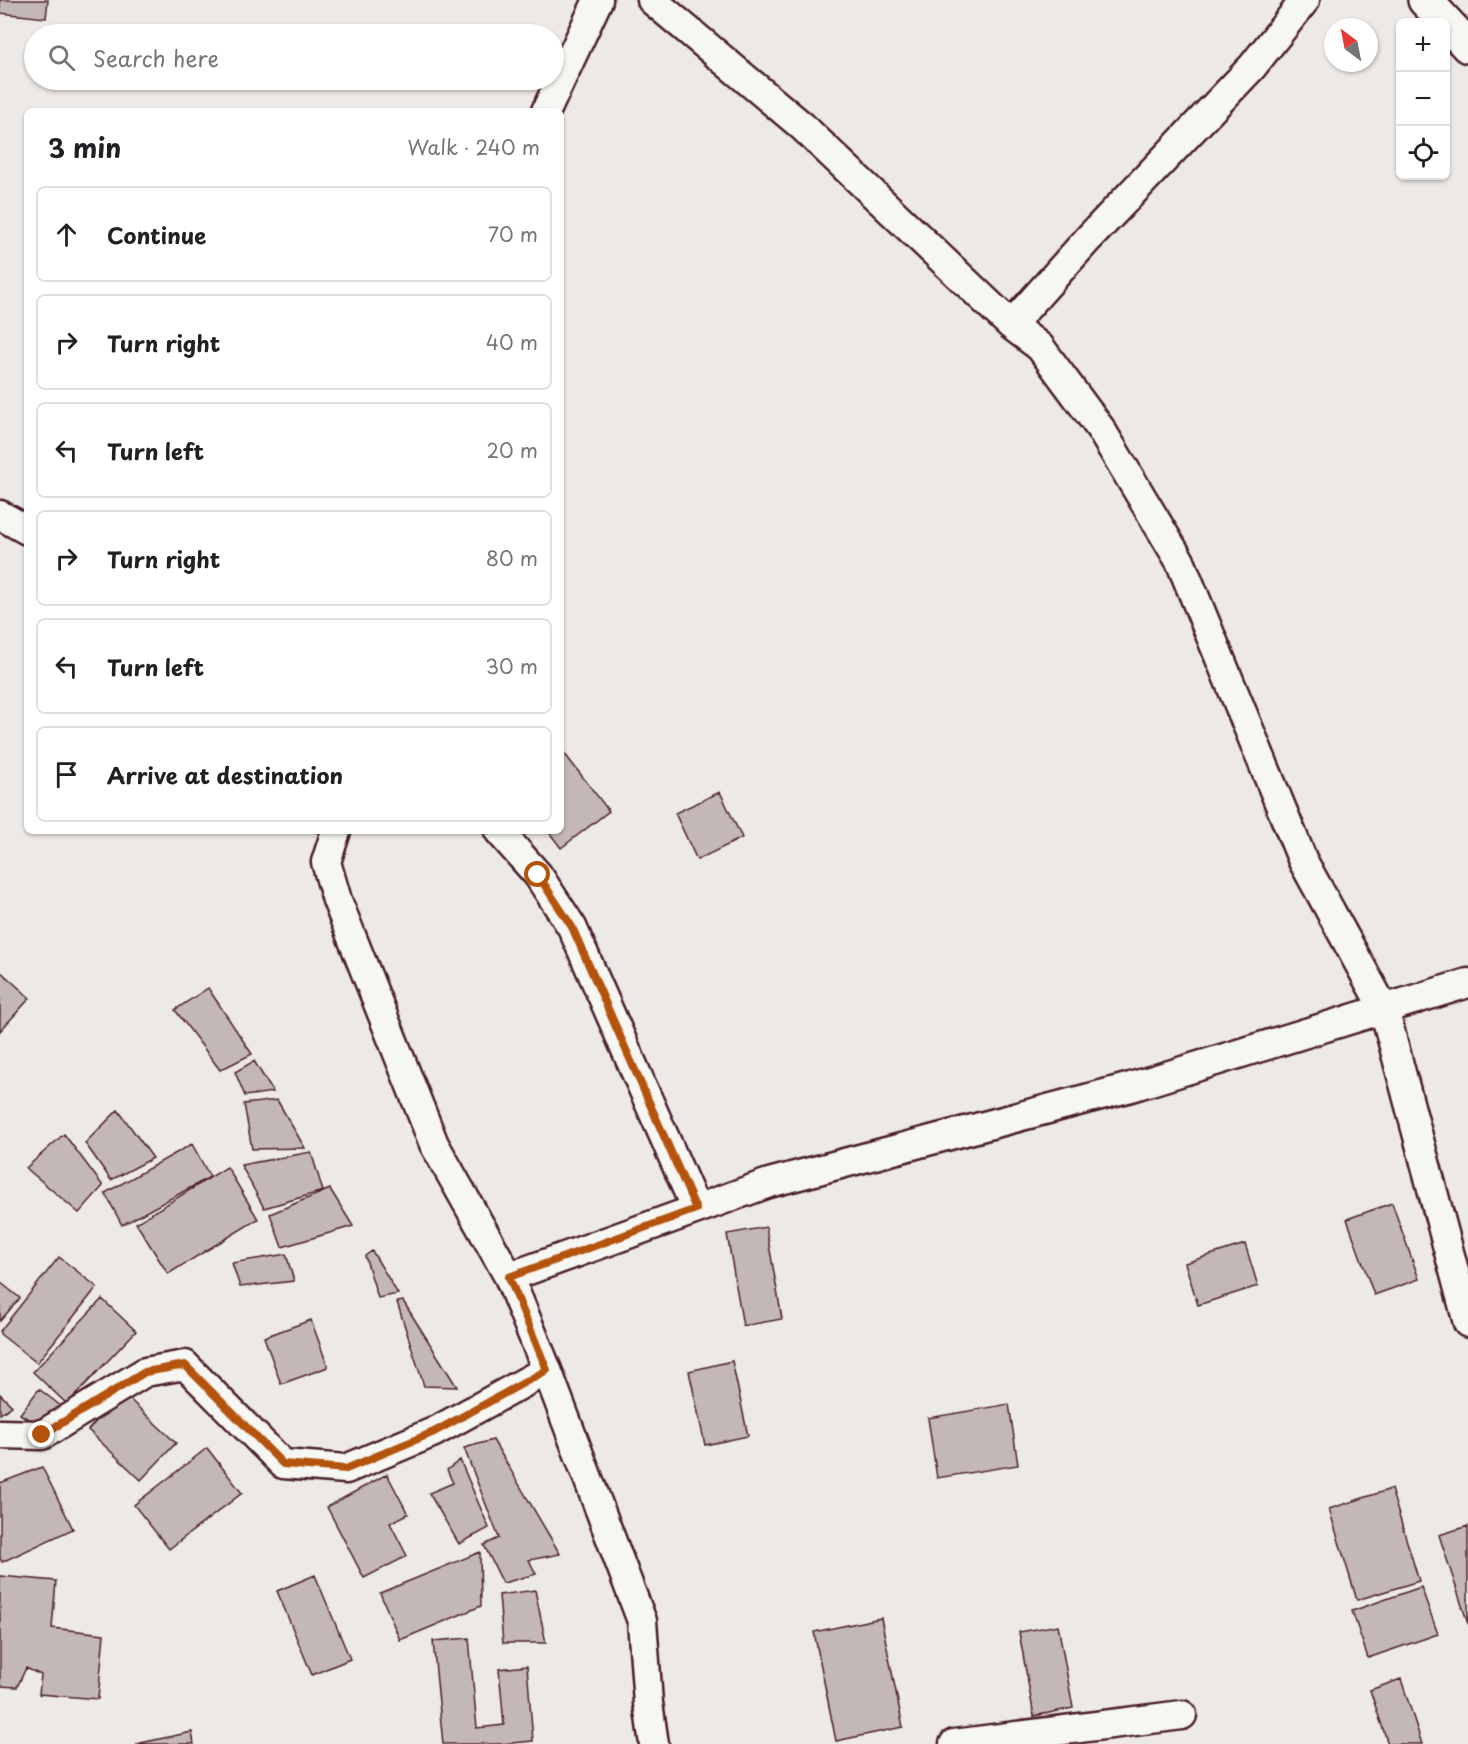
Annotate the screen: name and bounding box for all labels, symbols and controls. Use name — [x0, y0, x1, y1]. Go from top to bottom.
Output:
north arrow — [1324, 18, 1378, 72]
map controls — [1396, 18, 1450, 180]
button: + — [1396, 18, 1450, 72]
search box — [24, 24, 564, 90]
icon: search — [45, 41, 78, 74]
text: Search here — [93, 41, 219, 74]
button: − — [1396, 72, 1450, 126]
button: locate — [1396, 126, 1450, 180]
text: 3 min — [48, 128, 121, 167]
text: Walk · 240 m — [407, 132, 540, 162]
icon: ahead — [50, 218, 83, 251]
text: Continue — [107, 218, 206, 251]
text: 70 m — [488, 219, 538, 249]
icon: right — [50, 326, 83, 359]
text: Turn right — [107, 326, 220, 359]
text: 40 m — [486, 327, 538, 357]
icon: left — [50, 434, 83, 467]
text: Turn left — [107, 434, 204, 467]
text: 20 m — [486, 435, 538, 465]
icon: right — [50, 542, 83, 575]
text: Turn right — [107, 542, 220, 575]
text: 80 m — [486, 543, 538, 573]
icon: left — [50, 650, 83, 683]
text: Turn left — [107, 650, 204, 683]
text: 30 m — [485, 651, 538, 681]
icon: arrive — [50, 758, 83, 791]
text: Arrive at destination — [107, 758, 343, 791]
route start — [524, 861, 550, 887]
route end — [28, 1421, 54, 1447]

